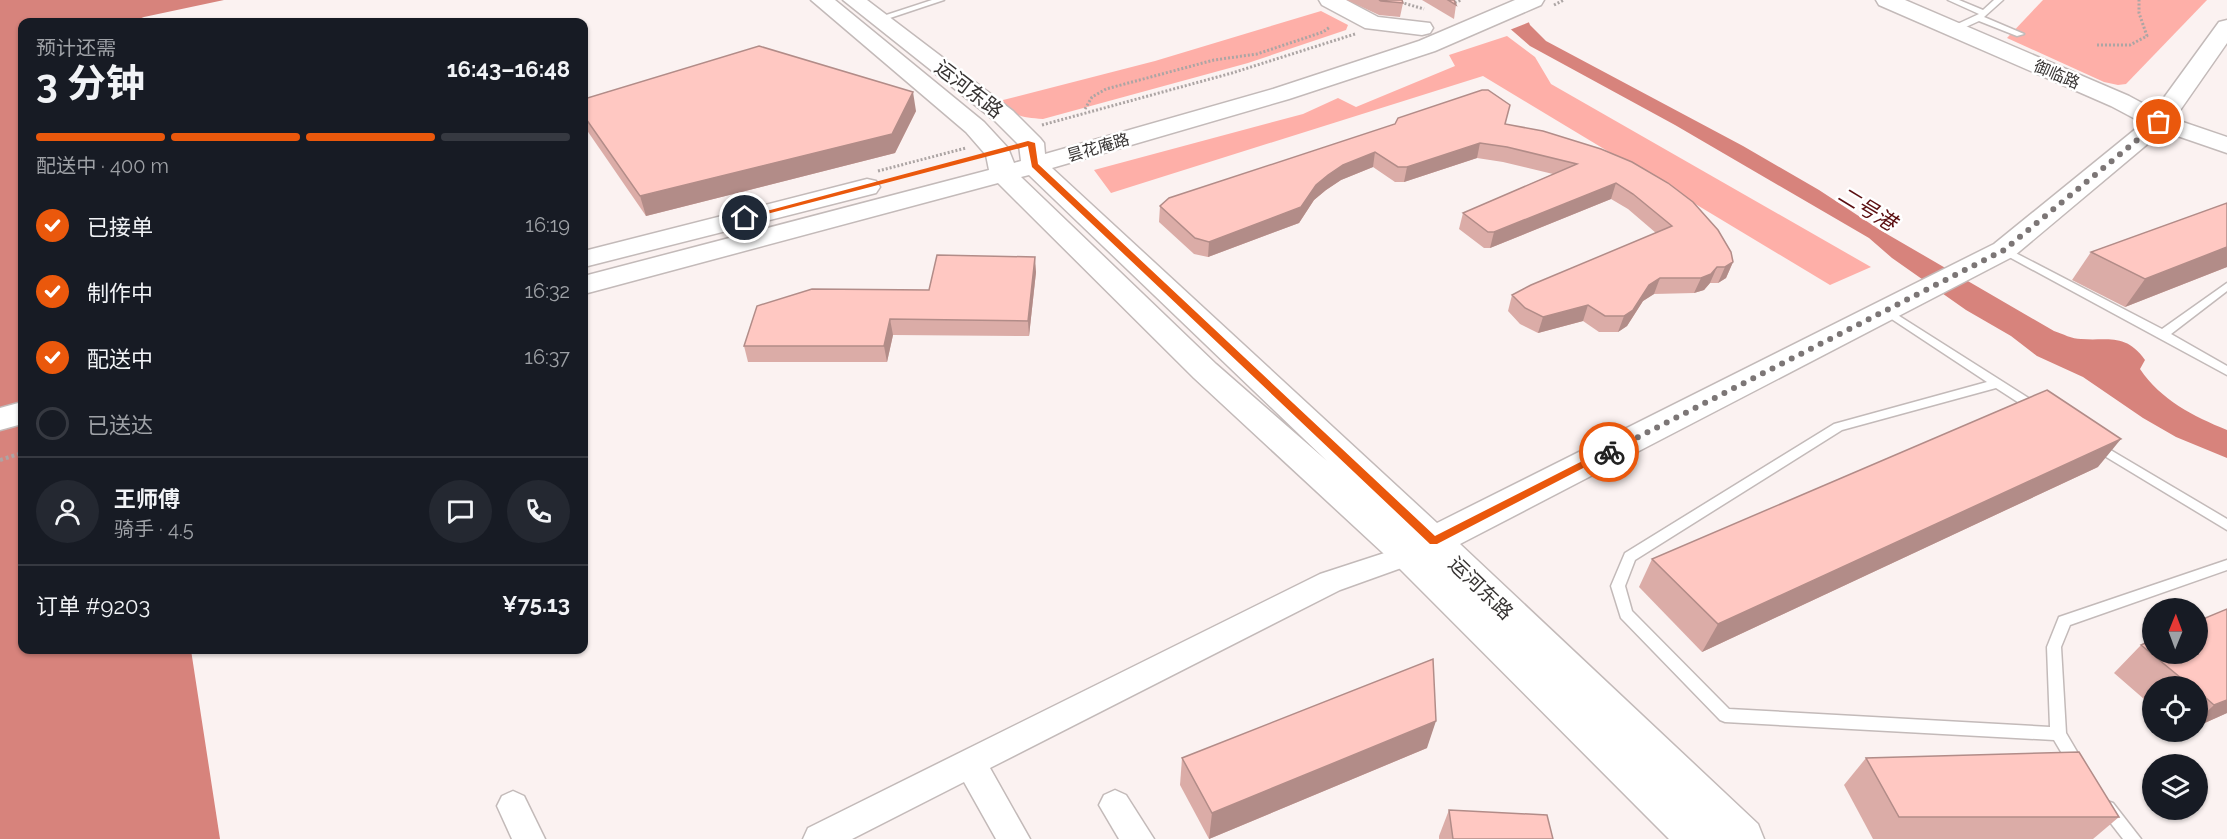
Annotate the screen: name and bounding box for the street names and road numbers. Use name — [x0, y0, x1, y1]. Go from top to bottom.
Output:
street label: 运河东路 — [930, 55, 1008, 123]
street label: 御临路 — [2031, 56, 2083, 93]
street label: 昙花庵路 — [1065, 130, 1132, 165]
street label: 运河东路 — [1444, 552, 1518, 624]

